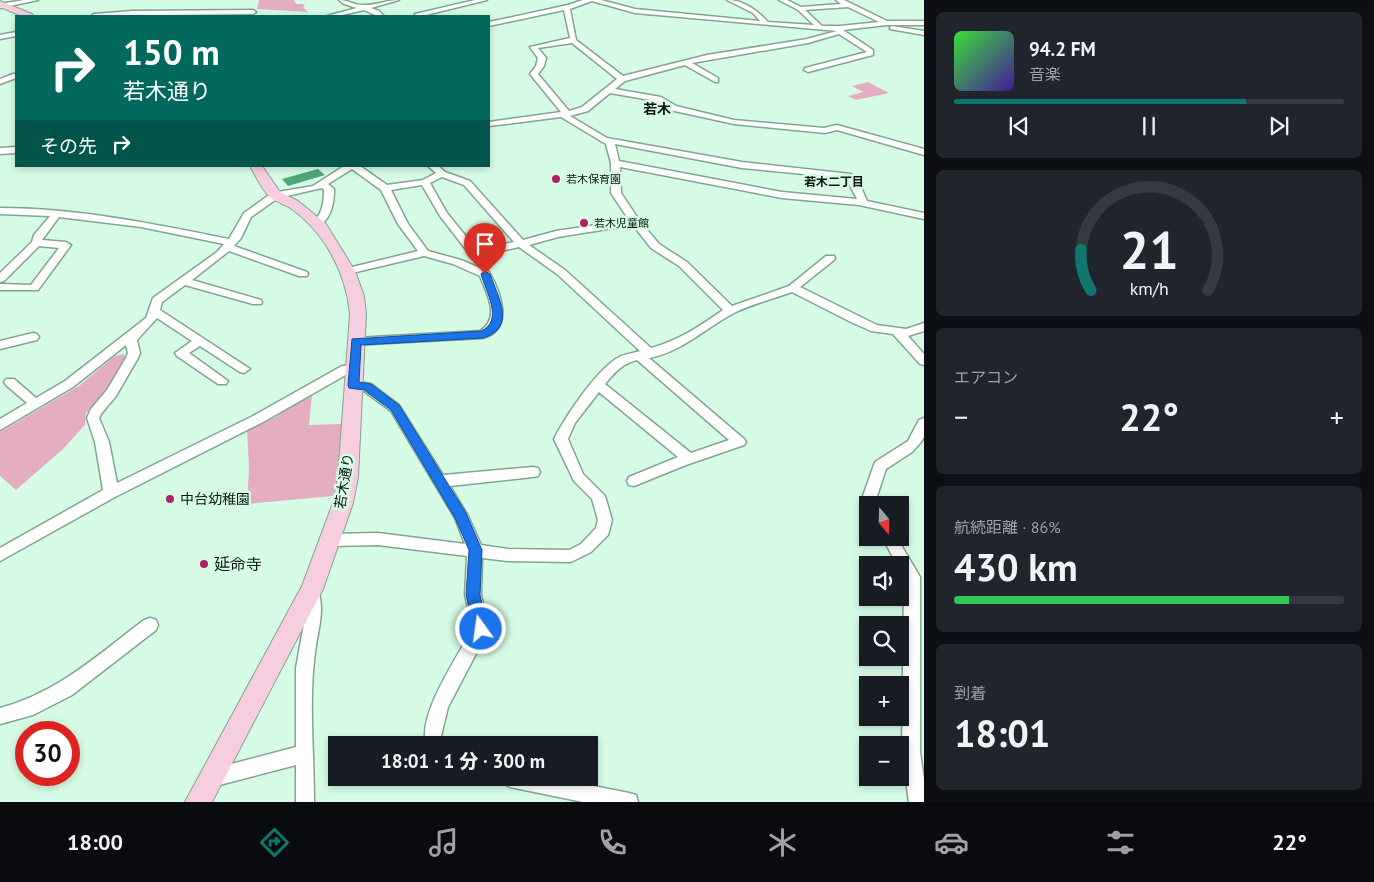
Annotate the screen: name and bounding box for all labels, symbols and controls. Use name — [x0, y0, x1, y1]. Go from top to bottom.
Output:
text: 150 m — [123, 29, 220, 75]
icon: right — [40, 35, 105, 100]
text: 94.2 FM — [1029, 37, 1096, 61]
text: 音楽 — [1029, 64, 1061, 84]
text: 若木通り — [123, 77, 211, 105]
district label: 若木 — [643, 100, 671, 118]
icon: previous — [1005, 112, 1033, 140]
icon: pause — [1135, 112, 1163, 140]
icon: next — [1265, 112, 1293, 140]
icon: right — [107, 130, 135, 158]
text: その先 — [40, 134, 97, 158]
place label: 若木保育園 — [566, 172, 621, 186]
marker: 若木保育園 — [550, 173, 562, 185]
district label: 若木二丁目 — [804, 174, 864, 189]
place label: 若木児童館 — [594, 216, 649, 230]
text: 21 — [1120, 216, 1178, 283]
marker: 若木児童館 — [578, 217, 590, 229]
pin — [464, 223, 506, 274]
icon: arrive — [471, 230, 499, 258]
text: km/h — [1129, 277, 1169, 300]
text: エアコン — [954, 367, 1018, 387]
text: 22° — [1119, 392, 1179, 441]
text: − — [954, 398, 968, 435]
text: + — [1330, 398, 1344, 435]
street label: 若木通り — [331, 452, 357, 510]
place label: 中台幼稚園 — [180, 490, 250, 508]
marker: 中台幼稚園 — [164, 493, 176, 505]
north arrow — [859, 496, 909, 546]
map controls — [859, 496, 909, 786]
text: 航続距離 · 86% — [954, 517, 1061, 537]
text: 430 km — [954, 542, 1078, 591]
place label: 延命寺 — [214, 554, 262, 574]
button: sound — [859, 556, 909, 606]
marker: 延命寺 — [198, 558, 210, 570]
position arrow — [454, 602, 506, 654]
button: search — [859, 616, 909, 666]
button: + — [859, 676, 909, 726]
text: 到着 — [954, 683, 986, 703]
text: 18:01 — [954, 708, 1050, 757]
speed limit sign: 30 — [15, 721, 80, 786]
button: − — [859, 736, 909, 786]
text: 18:01 · 1 分 · 300 m — [381, 749, 545, 773]
icon: directions — [257, 825, 292, 860]
icon: music — [426, 825, 461, 860]
icon: phone — [595, 825, 630, 860]
icon: climate — [765, 825, 800, 860]
icon: car — [934, 825, 969, 860]
icon: filters — [1103, 825, 1138, 860]
text: 18:00 — [67, 828, 123, 856]
text: 22° — [1272, 828, 1307, 856]

